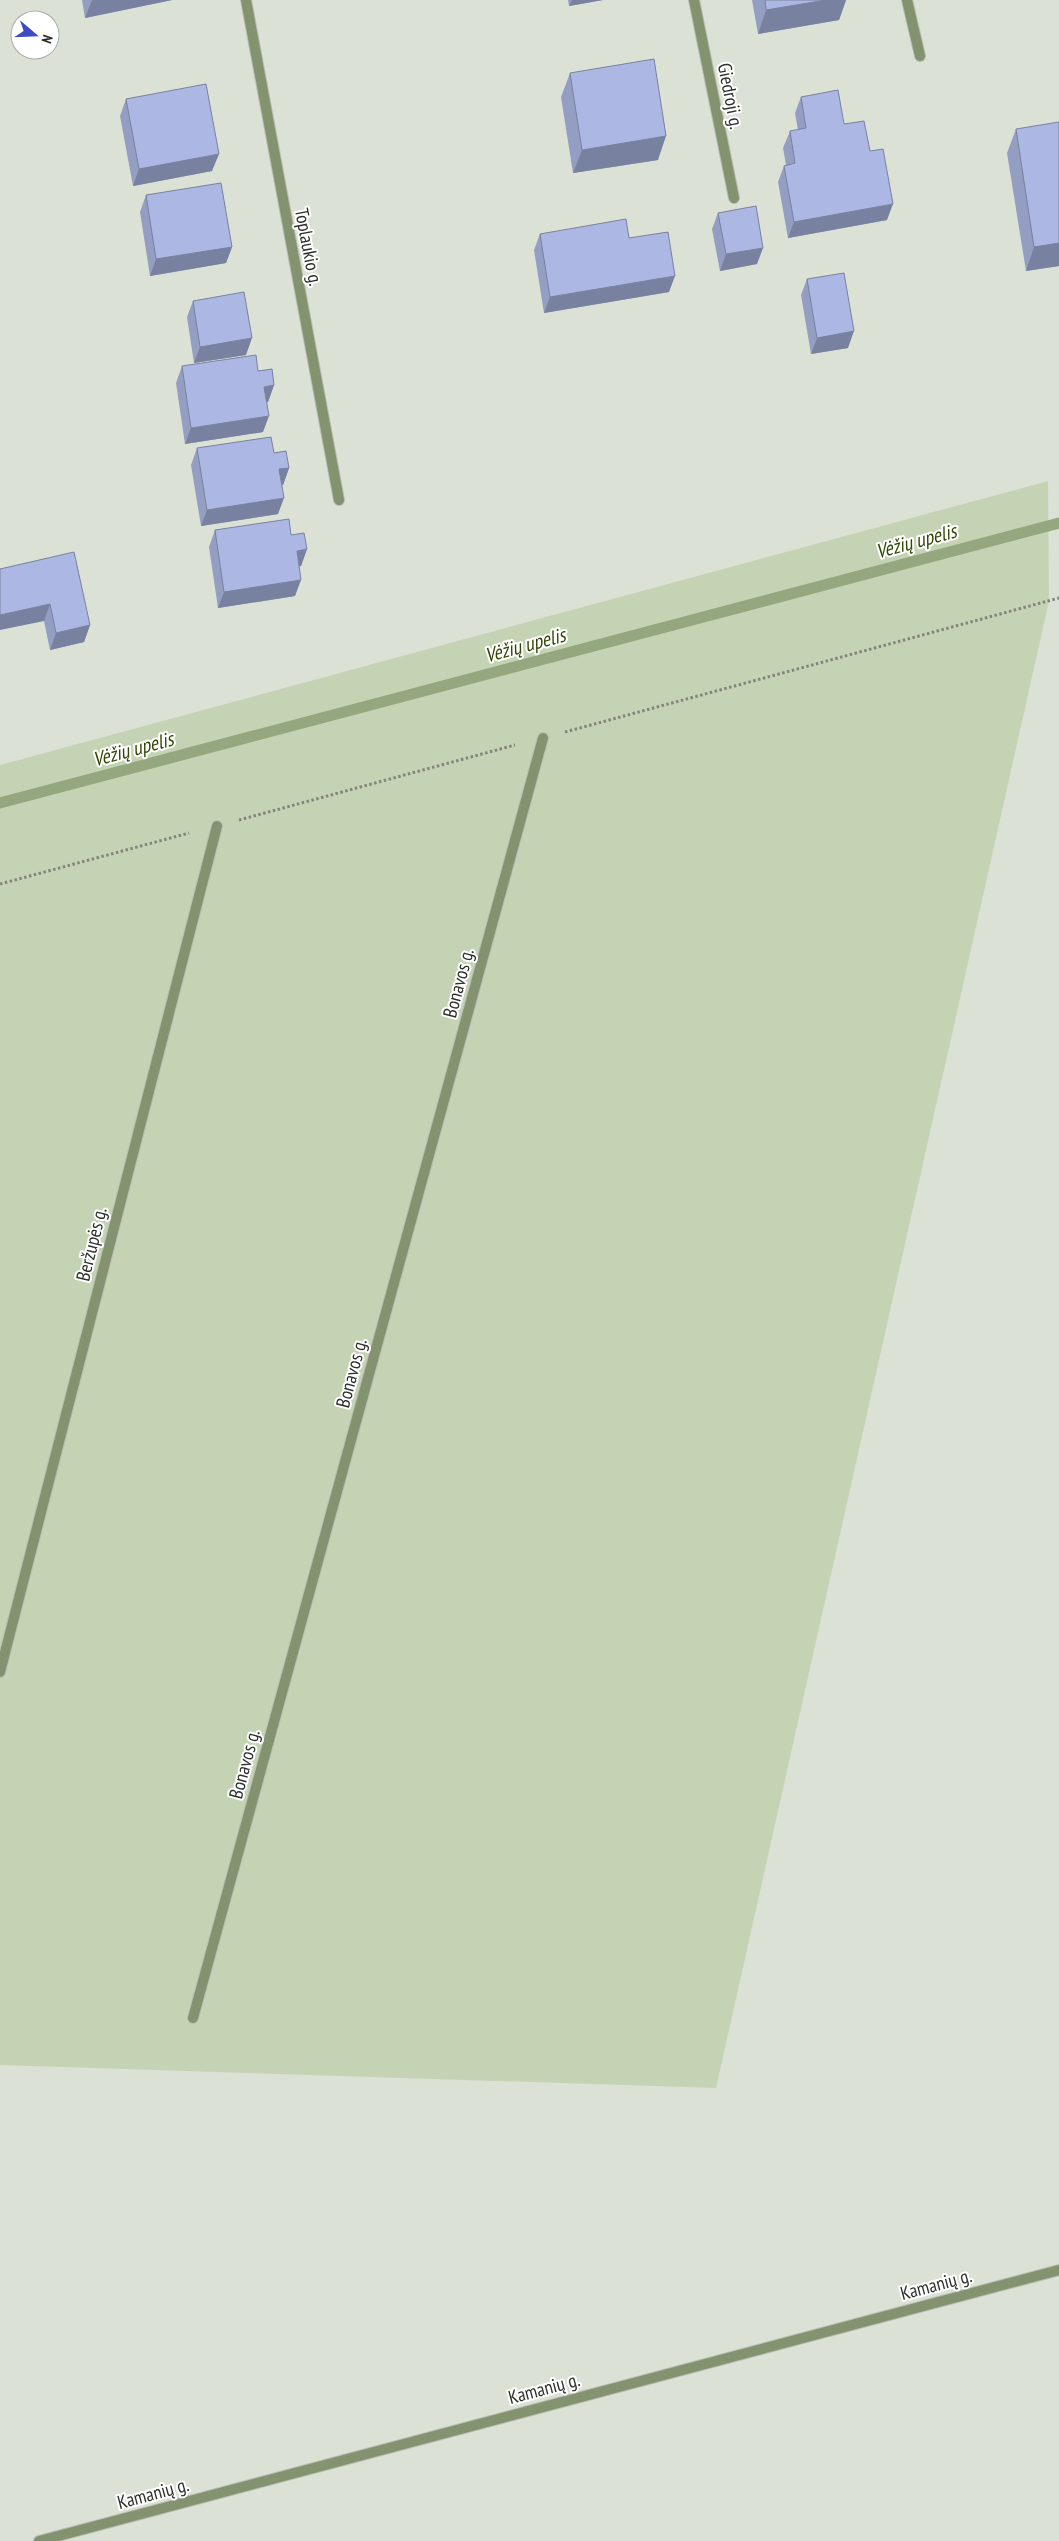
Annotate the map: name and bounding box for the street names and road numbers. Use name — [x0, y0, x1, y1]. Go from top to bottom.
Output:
street label: Giedroji g. — [713, 61, 749, 131]
street label: Toplaukio g. — [290, 206, 328, 288]
street label: Bonavos g. — [437, 946, 479, 1020]
street label: Beržupės g. — [70, 1205, 112, 1283]
street label: Bonavos g. — [330, 1336, 372, 1410]
street label: Bonavos g. — [223, 1727, 265, 1801]
street label: Kamanių g. — [898, 2263, 974, 2305]
street label: Kamanių g. — [506, 2367, 582, 2409]
street label: Kamanių g. — [115, 2472, 191, 2514]

